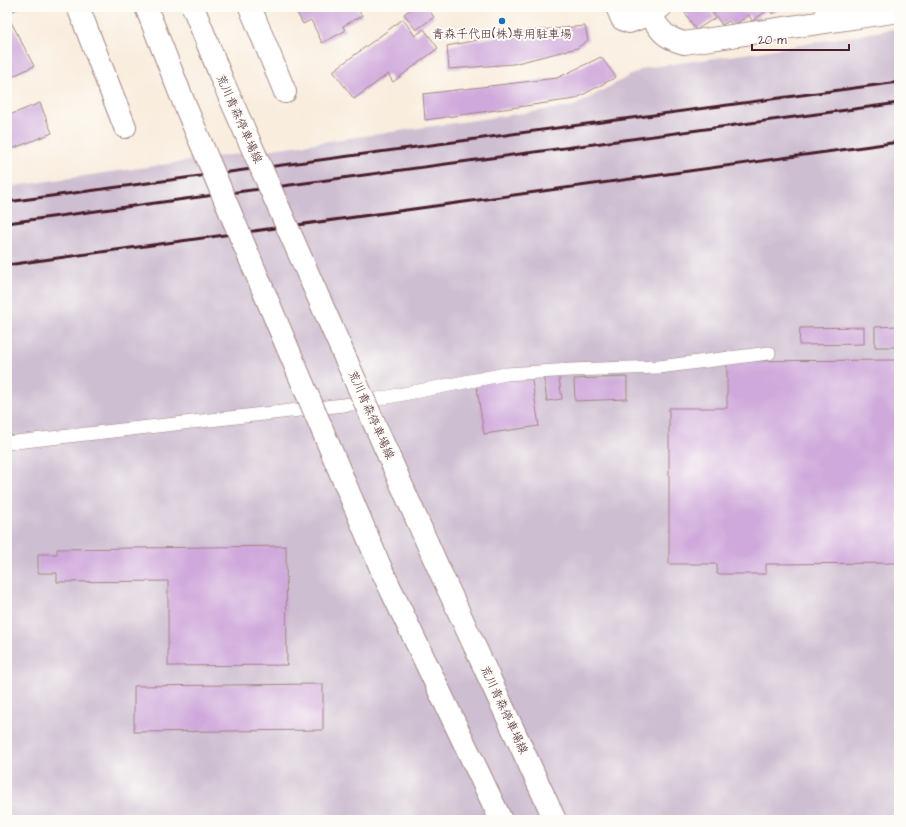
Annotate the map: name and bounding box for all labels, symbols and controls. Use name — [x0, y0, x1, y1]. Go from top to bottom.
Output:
marker: 青森千代田(株)専用駐車場 — [497, 16, 507, 26]
place label: 青森千代田(株)専用駐車場 — [432, 26, 572, 43]
scale bar — [752, 26, 849, 52]
text: 20 m — [758, 32, 787, 49]
street label: 荒川青森停車場線 — [212, 72, 266, 166]
street label: 荒川青森停車場線 — [344, 368, 398, 462]
street label: 荒川青森停車場線 — [476, 663, 532, 757]

